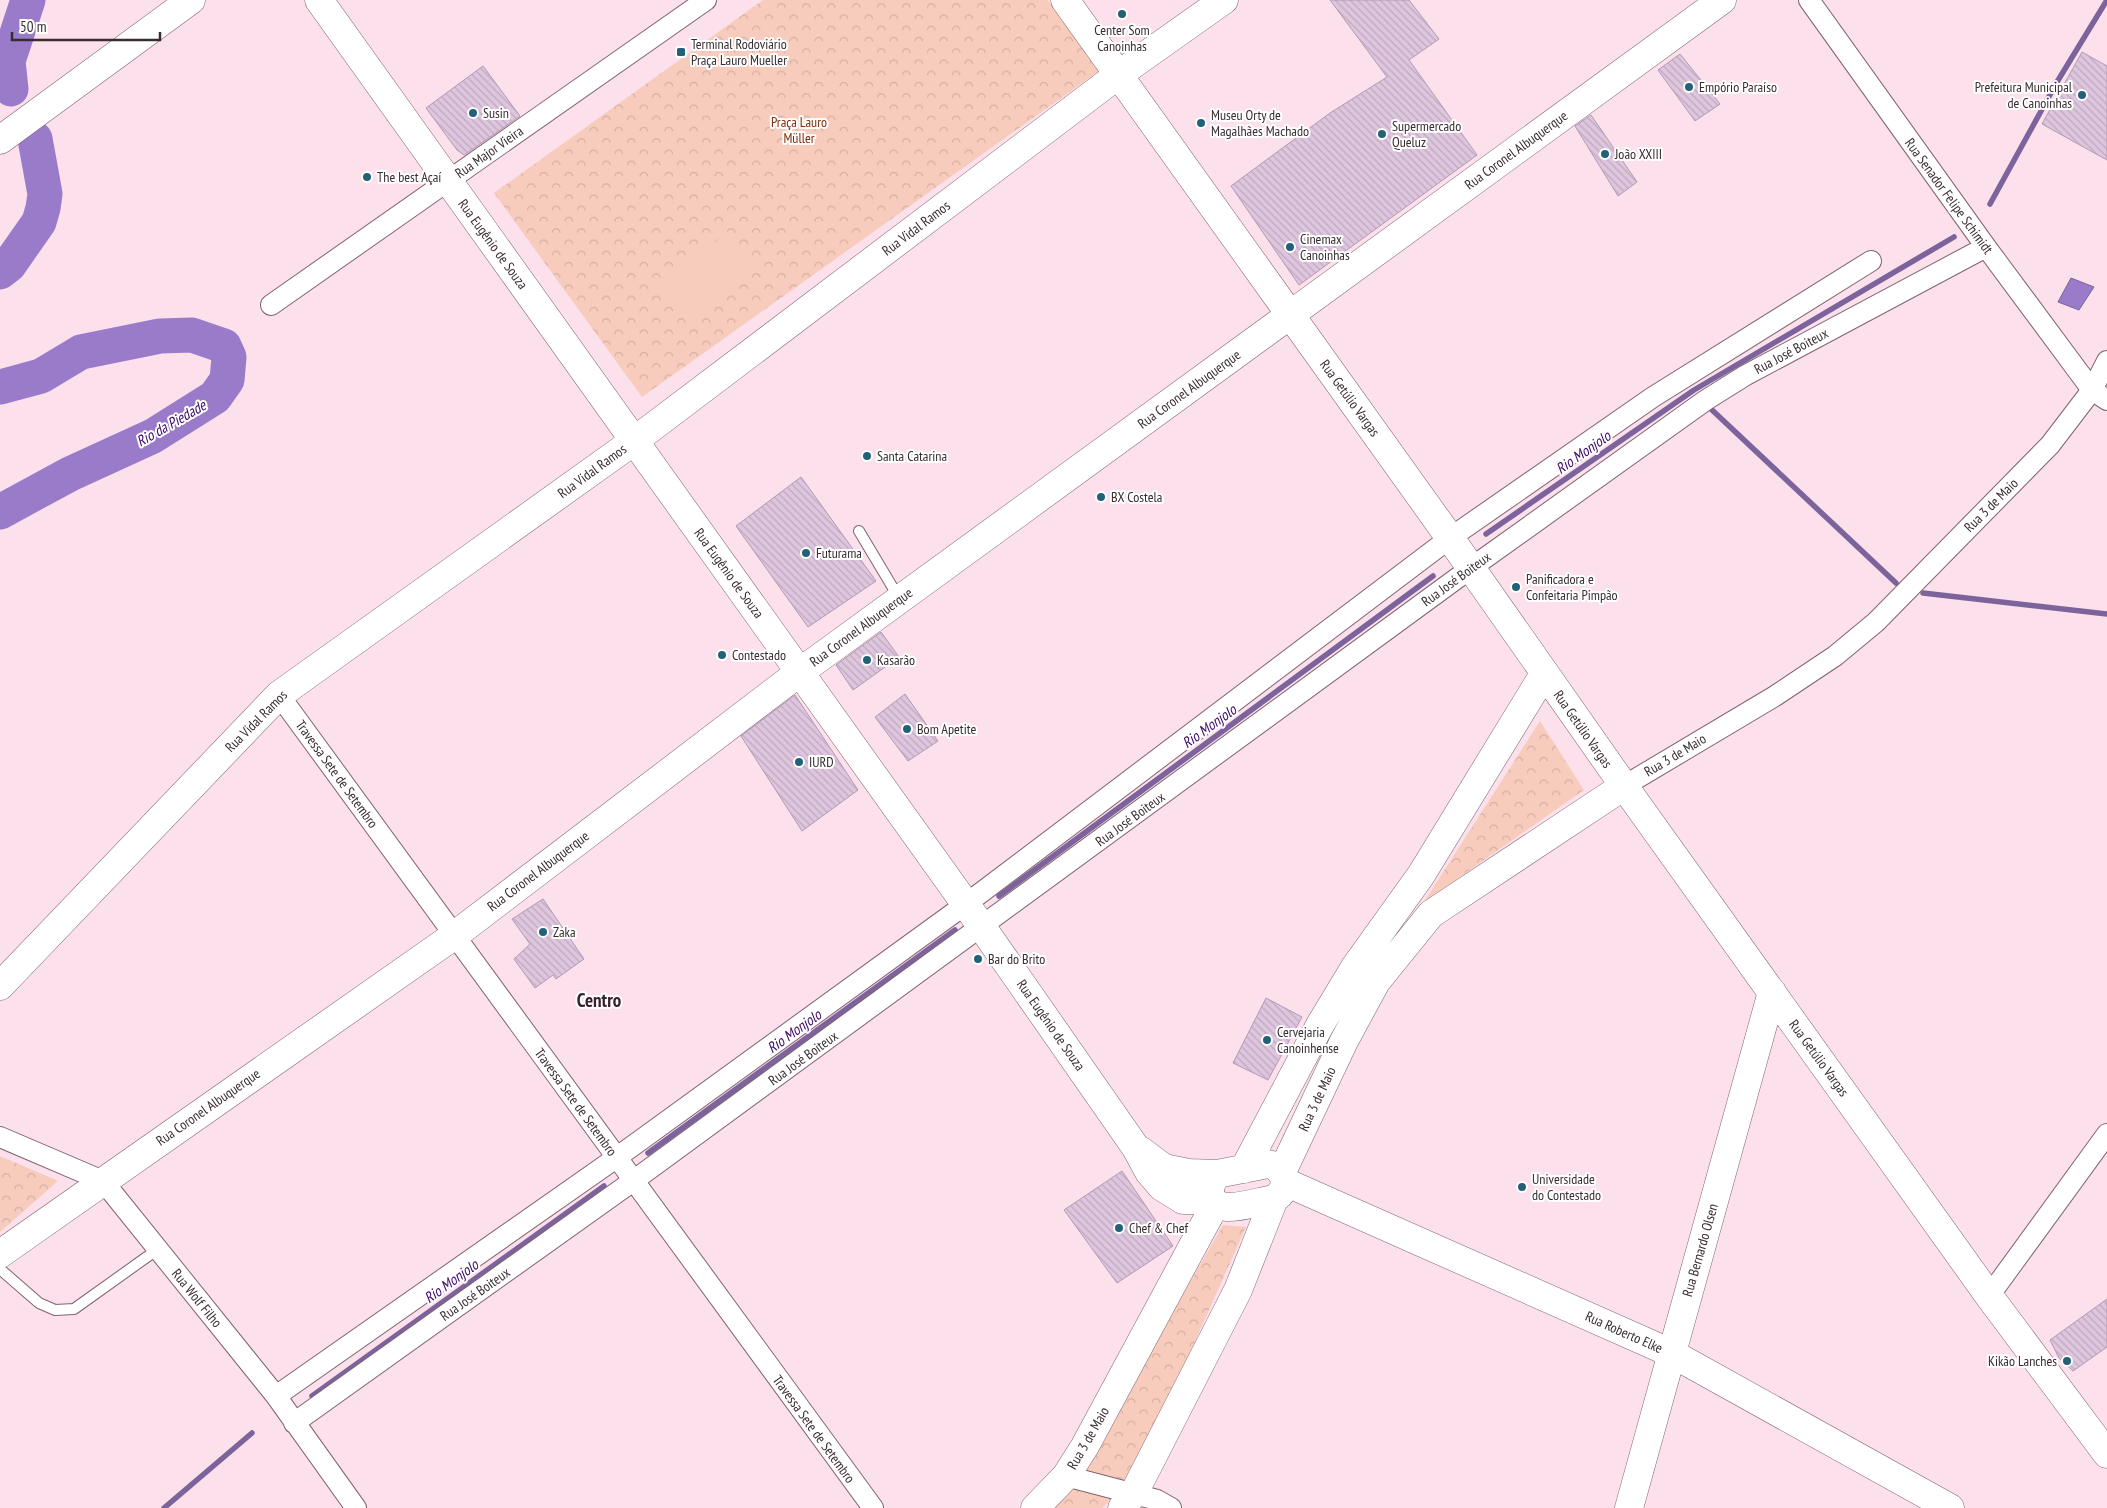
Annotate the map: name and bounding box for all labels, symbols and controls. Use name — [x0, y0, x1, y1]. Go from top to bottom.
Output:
marker: Center Som Canoinhas — [1116, 8, 1128, 20]
scale bar — [12, 10, 160, 42]
text: 50 m — [20, 17, 46, 36]
place label: Center Som Canoinhas — [1094, 21, 1150, 55]
place label: Terminal Rodoviário Praça Lauro Mueller — [691, 35, 787, 69]
marker: Terminal Rodoviário Praça Lauro Mueller — [675, 46, 687, 58]
place label: Empório Paraíso — [1699, 78, 1777, 96]
place label: Prefeitura Municipal de Canoinhas — [1975, 78, 2073, 112]
marker: Empório Paraíso — [1683, 81, 1695, 93]
marker: Prefeitura Municipal de Canoinhas — [2076, 89, 2088, 101]
place label: Susin — [483, 104, 509, 122]
place label: Museu Orty de Magalhães Machado — [1211, 106, 1309, 140]
marker: Susin — [467, 107, 479, 119]
street label: Rua Coronel Albuquerque — [1461, 107, 1571, 193]
park label: Praça Lauro Müller — [771, 113, 827, 147]
marker: Museu Orty de Magalhães Machado — [1195, 117, 1207, 129]
place label: Supermercado Queluz — [1392, 117, 1461, 151]
street label: Rua Major Vieira — [451, 122, 527, 182]
marker: Supermercado Queluz — [1376, 128, 1388, 140]
street label: Rua Senador Felipe Schimidt — [1901, 135, 1997, 258]
place label: João XXIII — [1614, 145, 1662, 163]
marker: João XXIII — [1599, 148, 1611, 160]
place label: The best Açaí — [377, 168, 441, 186]
marker: The best Açaí — [361, 171, 373, 183]
street label: Rua Eugênio de Souza — [454, 195, 532, 293]
street label: Rua Vidal Ramos — [878, 196, 954, 259]
place label: Cinemax Canoinhas — [1300, 230, 1350, 264]
marker: Cinemax Canoinhas — [1284, 241, 1296, 253]
street label: Rua José Boiteux — [1751, 324, 1831, 378]
street label: Rua Coronel Albuquerque — [1134, 346, 1244, 432]
street label: Rua Getúlio Vargas — [1316, 356, 1384, 440]
water label: Rio da Piedade — [133, 395, 210, 451]
water label: Rio Monjolo — [1552, 425, 1615, 478]
street label: Rua Vidal Ramos — [554, 440, 630, 502]
place label: Santa Catarina — [877, 447, 947, 465]
marker: Santa Catarina — [861, 450, 873, 462]
street label: Rua 3 de Maio — [1960, 474, 2022, 536]
place label: BX Costela — [1111, 488, 1162, 506]
marker: BX Costela — [1095, 491, 1107, 503]
street label: Rua Eugênio de Souza — [690, 524, 768, 622]
place label: Futurama — [816, 544, 862, 562]
marker: Futurama — [800, 547, 812, 559]
street label: Rua José Boiteux — [1418, 548, 1494, 610]
place label: Panificadora e Confeitaria Pimpão — [1526, 570, 1618, 604]
marker: Panificadora e Confeitaria Pimpão — [1510, 581, 1522, 593]
street label: Rua Coronel Albuquerque — [806, 584, 916, 670]
place label: Contestado — [732, 646, 786, 664]
marker: Contestado — [716, 649, 728, 661]
place label: Kasarão — [877, 651, 915, 669]
marker: Kasarão — [861, 654, 873, 666]
street label: Rua Vidal Ramos — [221, 686, 291, 756]
street label: Rua Getúlio Vargas — [1550, 687, 1617, 772]
water label: Rio Monjolo — [1178, 699, 1241, 752]
street label: Travessa Sete de Setembro — [292, 716, 382, 832]
place label: Bom Apetite — [917, 720, 976, 738]
marker: Bom Apetite — [901, 723, 913, 735]
street label: Rua 3 de Maio — [1641, 730, 1709, 780]
place label: IURD — [809, 753, 834, 771]
marker: IURD — [793, 756, 805, 768]
street label: Rua José Boiteux — [1092, 788, 1168, 850]
street label: Rua Coronel Albuquerque — [484, 827, 593, 915]
place label: Zaka — [553, 923, 576, 941]
marker: Zaka — [537, 926, 549, 938]
place label: Bar do Brito — [988, 950, 1045, 968]
marker: Bar do Brito — [972, 953, 984, 965]
street label: Rua Eugênio de Souza — [1013, 976, 1089, 1074]
district label: Centro — [577, 988, 621, 1012]
water label: Rio Monjolo — [763, 1004, 826, 1057]
street label: Rua Getúlio Vargas — [1785, 1016, 1853, 1100]
place label: Cervejaria Canoinhense — [1277, 1023, 1339, 1057]
street label: Rua José Boiteux — [765, 1027, 841, 1089]
marker: Cervejaria Canoinhense — [1261, 1034, 1273, 1046]
street label: Travessa Sete de Setembro — [531, 1044, 621, 1160]
street label: Rua Coronel Albuquerque — [153, 1064, 264, 1150]
street label: Rua 3 de Maio — [1294, 1064, 1340, 1134]
place label: Universidade do Contestado — [1532, 1170, 1601, 1204]
marker: Universidade do Contestado — [1516, 1181, 1528, 1193]
street label: Rua Bernardo Olsen — [1678, 1201, 1722, 1299]
place label: Chef & Chef — [1129, 1219, 1188, 1237]
marker: Chef & Chef — [1113, 1222, 1125, 1234]
water label: Rio Monjolo — [420, 1254, 483, 1307]
street label: Rua José Boiteux — [437, 1263, 514, 1325]
street label: Rua Wolf Filho — [168, 1265, 226, 1331]
street label: Rua Roberto Elke — [1583, 1307, 1666, 1357]
place label: Kikão Lanches — [1988, 1352, 2057, 1370]
marker: Kikão Lanches — [2061, 1355, 2073, 1367]
street label: Travessa Sete de Setembro — [769, 1371, 859, 1487]
street label: Rua 3 de Maio — [1063, 1404, 1113, 1472]

